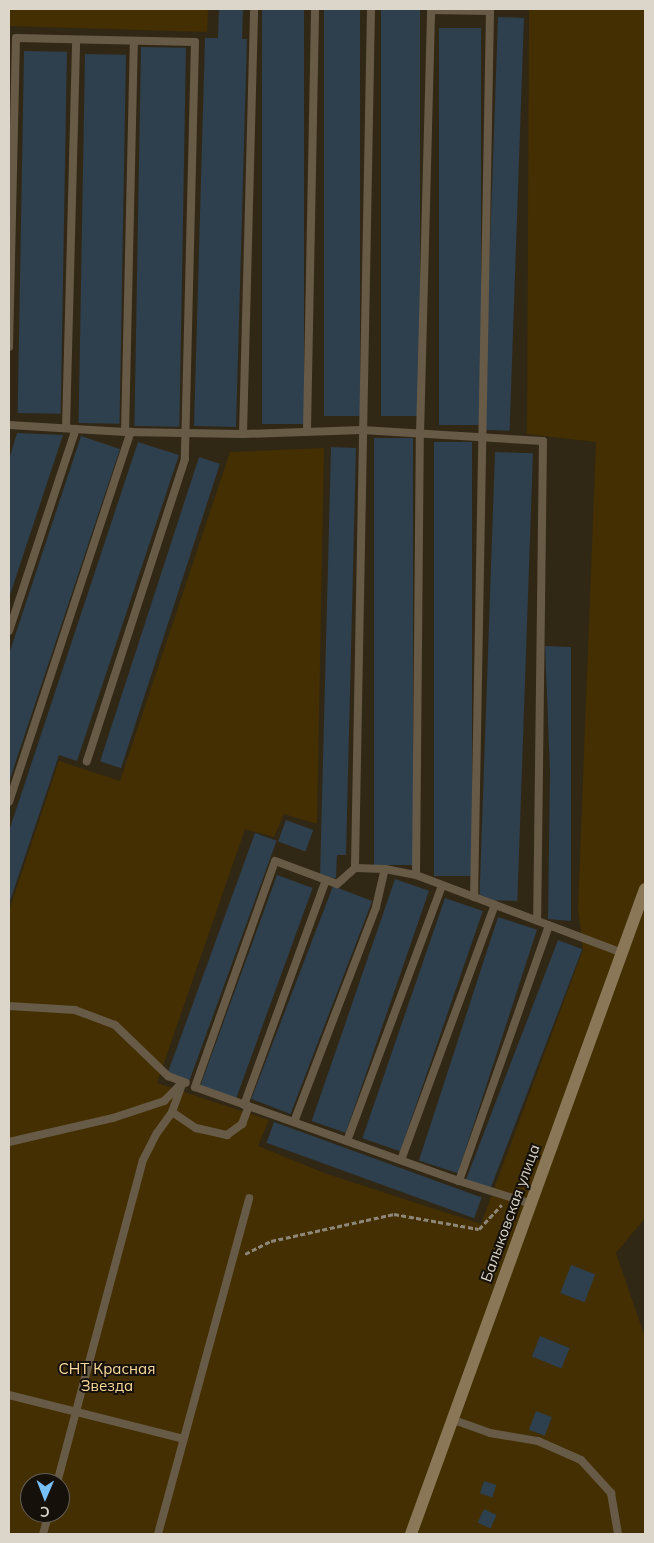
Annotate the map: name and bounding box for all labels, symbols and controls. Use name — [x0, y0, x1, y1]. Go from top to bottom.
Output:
street label: Балыковская улица — [477, 1142, 543, 1284]
park label: СНТ Красная Звезда — [59, 1359, 155, 1394]
north arrow — [20, 1473, 70, 1523]
text: С — [40, 1503, 50, 1521]

